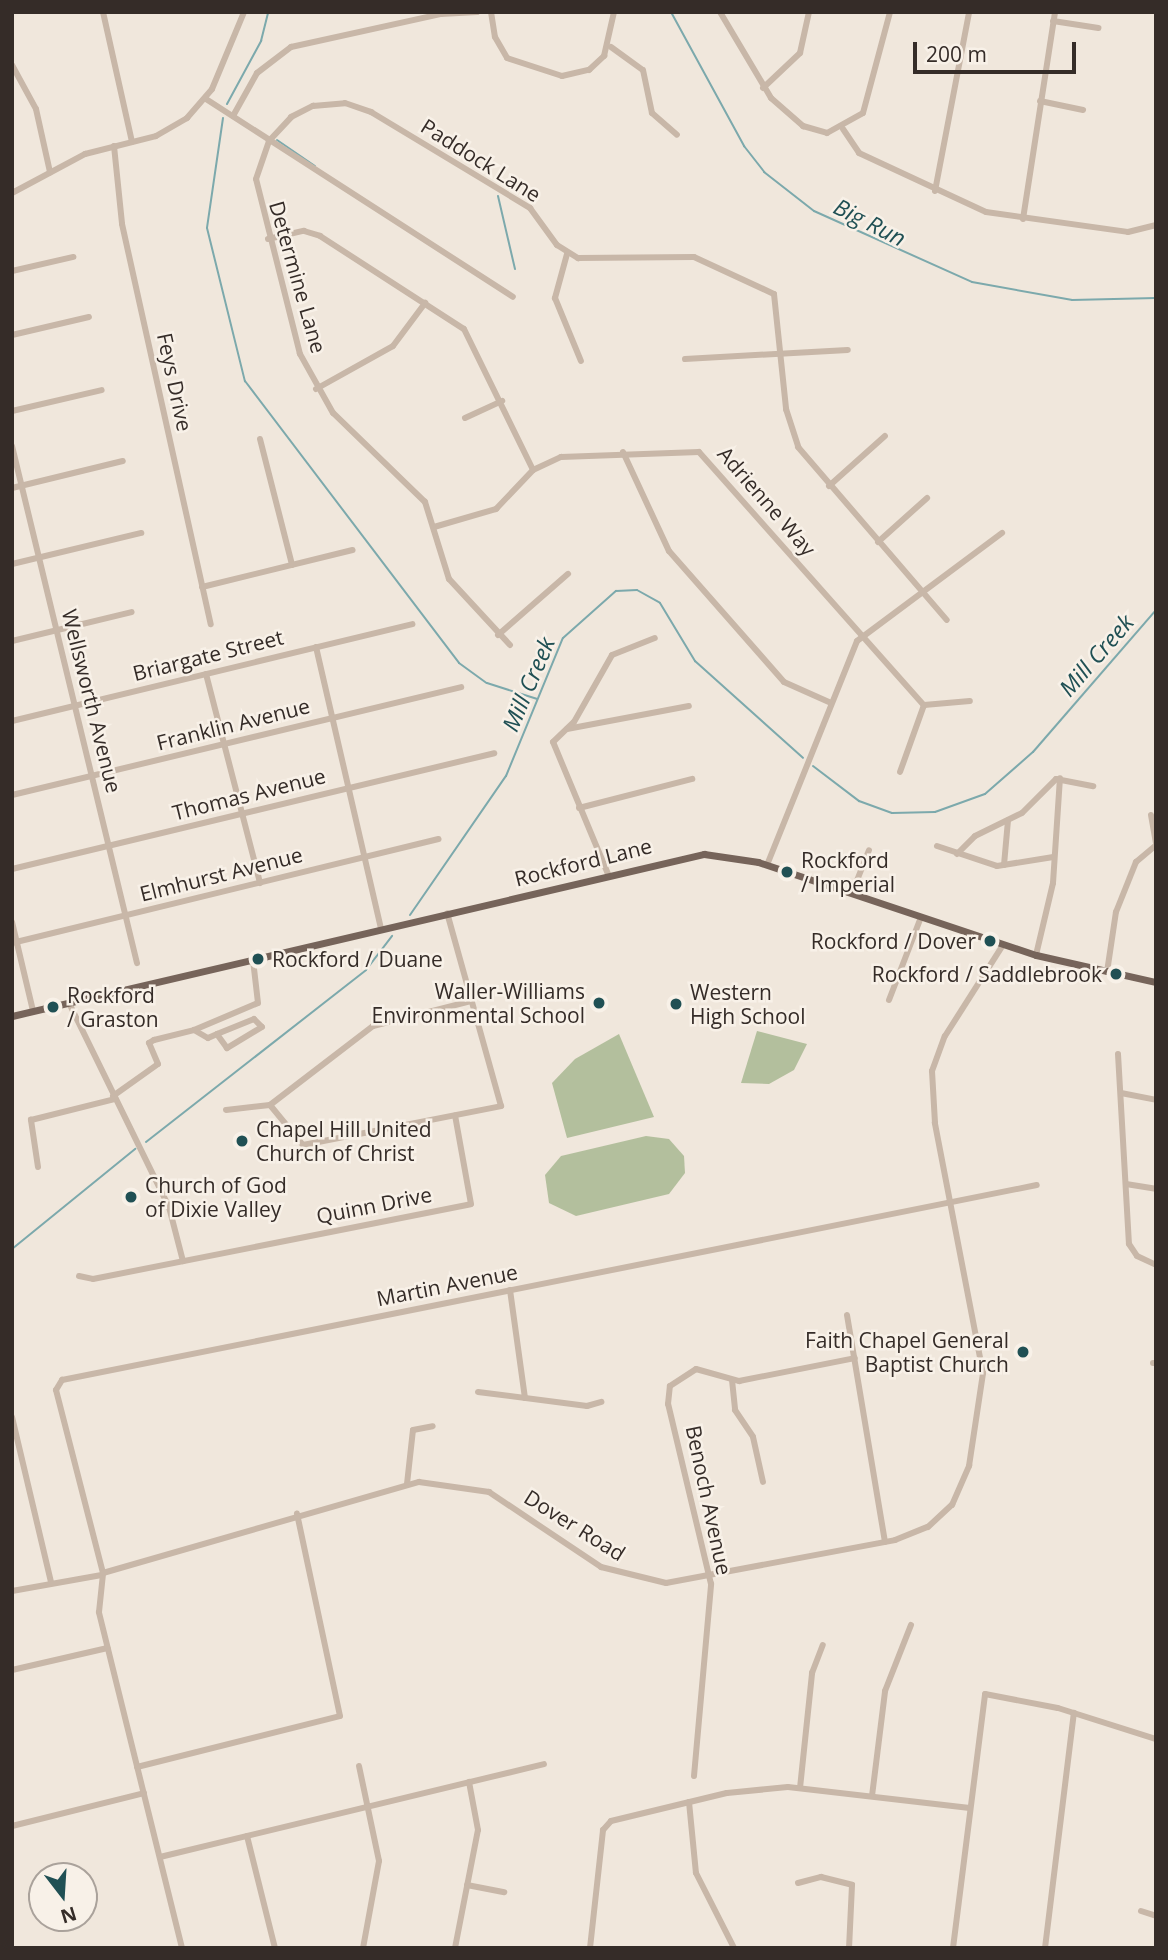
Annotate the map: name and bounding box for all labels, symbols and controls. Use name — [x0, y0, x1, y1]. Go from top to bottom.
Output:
scale bar — [916, 28, 1079, 72]
text: 200 m — [926, 40, 987, 68]
street label: Paddock Lane — [416, 113, 546, 207]
water label: Big Run — [829, 192, 911, 252]
street label: Determine Lane — [264, 198, 332, 356]
street label: Feys Drive — [152, 330, 198, 434]
street label: Adrienne Way — [713, 441, 821, 561]
street label: Wellsworth Avenue — [57, 607, 127, 795]
water label: Mill Creek — [1053, 608, 1139, 702]
street label: Briargate Street — [130, 624, 286, 686]
water label: Mill Creek — [496, 633, 560, 735]
street label: Franklin Avenue — [154, 693, 312, 755]
street label: Thomas Avenue — [170, 763, 328, 825]
street label: Rockford Lane — [512, 833, 654, 891]
street label: Elmhurst Avenue — [137, 842, 305, 906]
place label: Rockford / Imperial — [801, 847, 895, 897]
marker: Rockford / Imperial — [779, 864, 795, 880]
place label: Rockford / Dover — [811, 928, 976, 954]
marker: Rockford / Dover — [982, 933, 998, 949]
place label: Rockford / Duane — [272, 946, 443, 972]
marker: Rockford / Duane — [250, 951, 266, 967]
place label: Rockford / Saddlebrook — [872, 961, 1102, 987]
marker: Rockford / Saddlebrook — [1108, 966, 1124, 982]
place label: Waller-Williams Environmental School — [372, 978, 585, 1028]
place label: Western High School — [690, 979, 806, 1029]
place label: Rockford / Graston — [67, 982, 159, 1032]
marker: Waller-Williams Environmental School — [591, 995, 607, 1011]
marker: Western High School — [668, 996, 684, 1012]
marker: Rockford / Graston — [45, 999, 61, 1015]
place label: Chapel Hill United Church of Christ — [256, 1116, 432, 1166]
marker: Chapel Hill United Church of Christ — [234, 1133, 250, 1149]
place label: Church of God of Dixie Valley — [145, 1172, 287, 1222]
street label: Quinn Drive — [314, 1181, 434, 1229]
marker: Church of God of Dixie Valley — [123, 1189, 139, 1205]
street label: Martin Avenue — [374, 1259, 520, 1311]
place label: Faith Chapel General Baptist Church — [805, 1327, 1009, 1377]
marker: Faith Chapel General Baptist Church — [1015, 1344, 1031, 1360]
street label: Benoch Avenue — [681, 1423, 737, 1577]
street label: Dover Road — [520, 1484, 630, 1566]
north arrow — [28, 1862, 98, 1932]
text: N — [57, 1900, 80, 1930]

